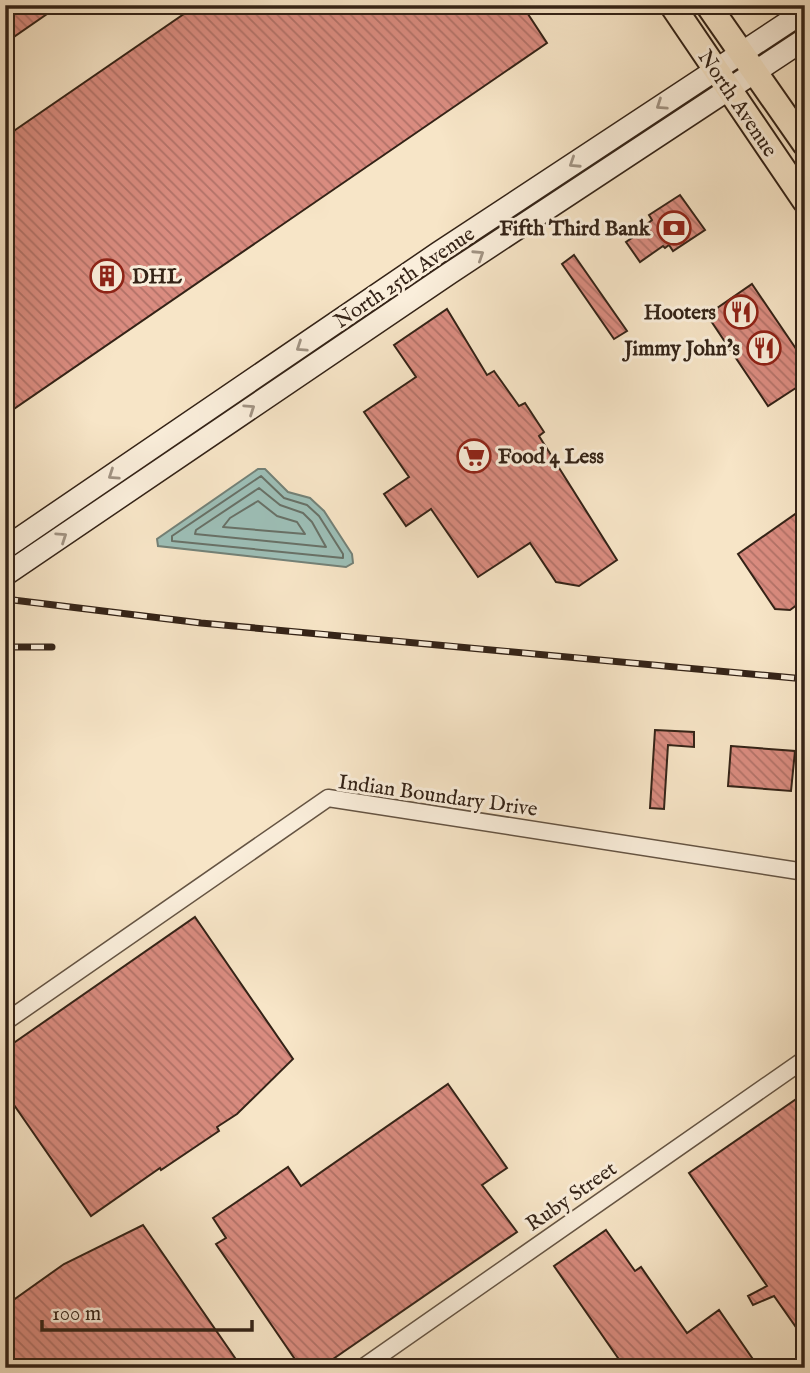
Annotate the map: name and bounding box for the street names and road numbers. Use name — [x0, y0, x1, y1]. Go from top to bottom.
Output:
street label: North Avenue — [691, 45, 783, 163]
street label: North 25th Avenue — [329, 221, 481, 335]
street label: Indian Boundary Drive — [336, 769, 540, 824]
street label: Ruby Street — [521, 1156, 623, 1238]

